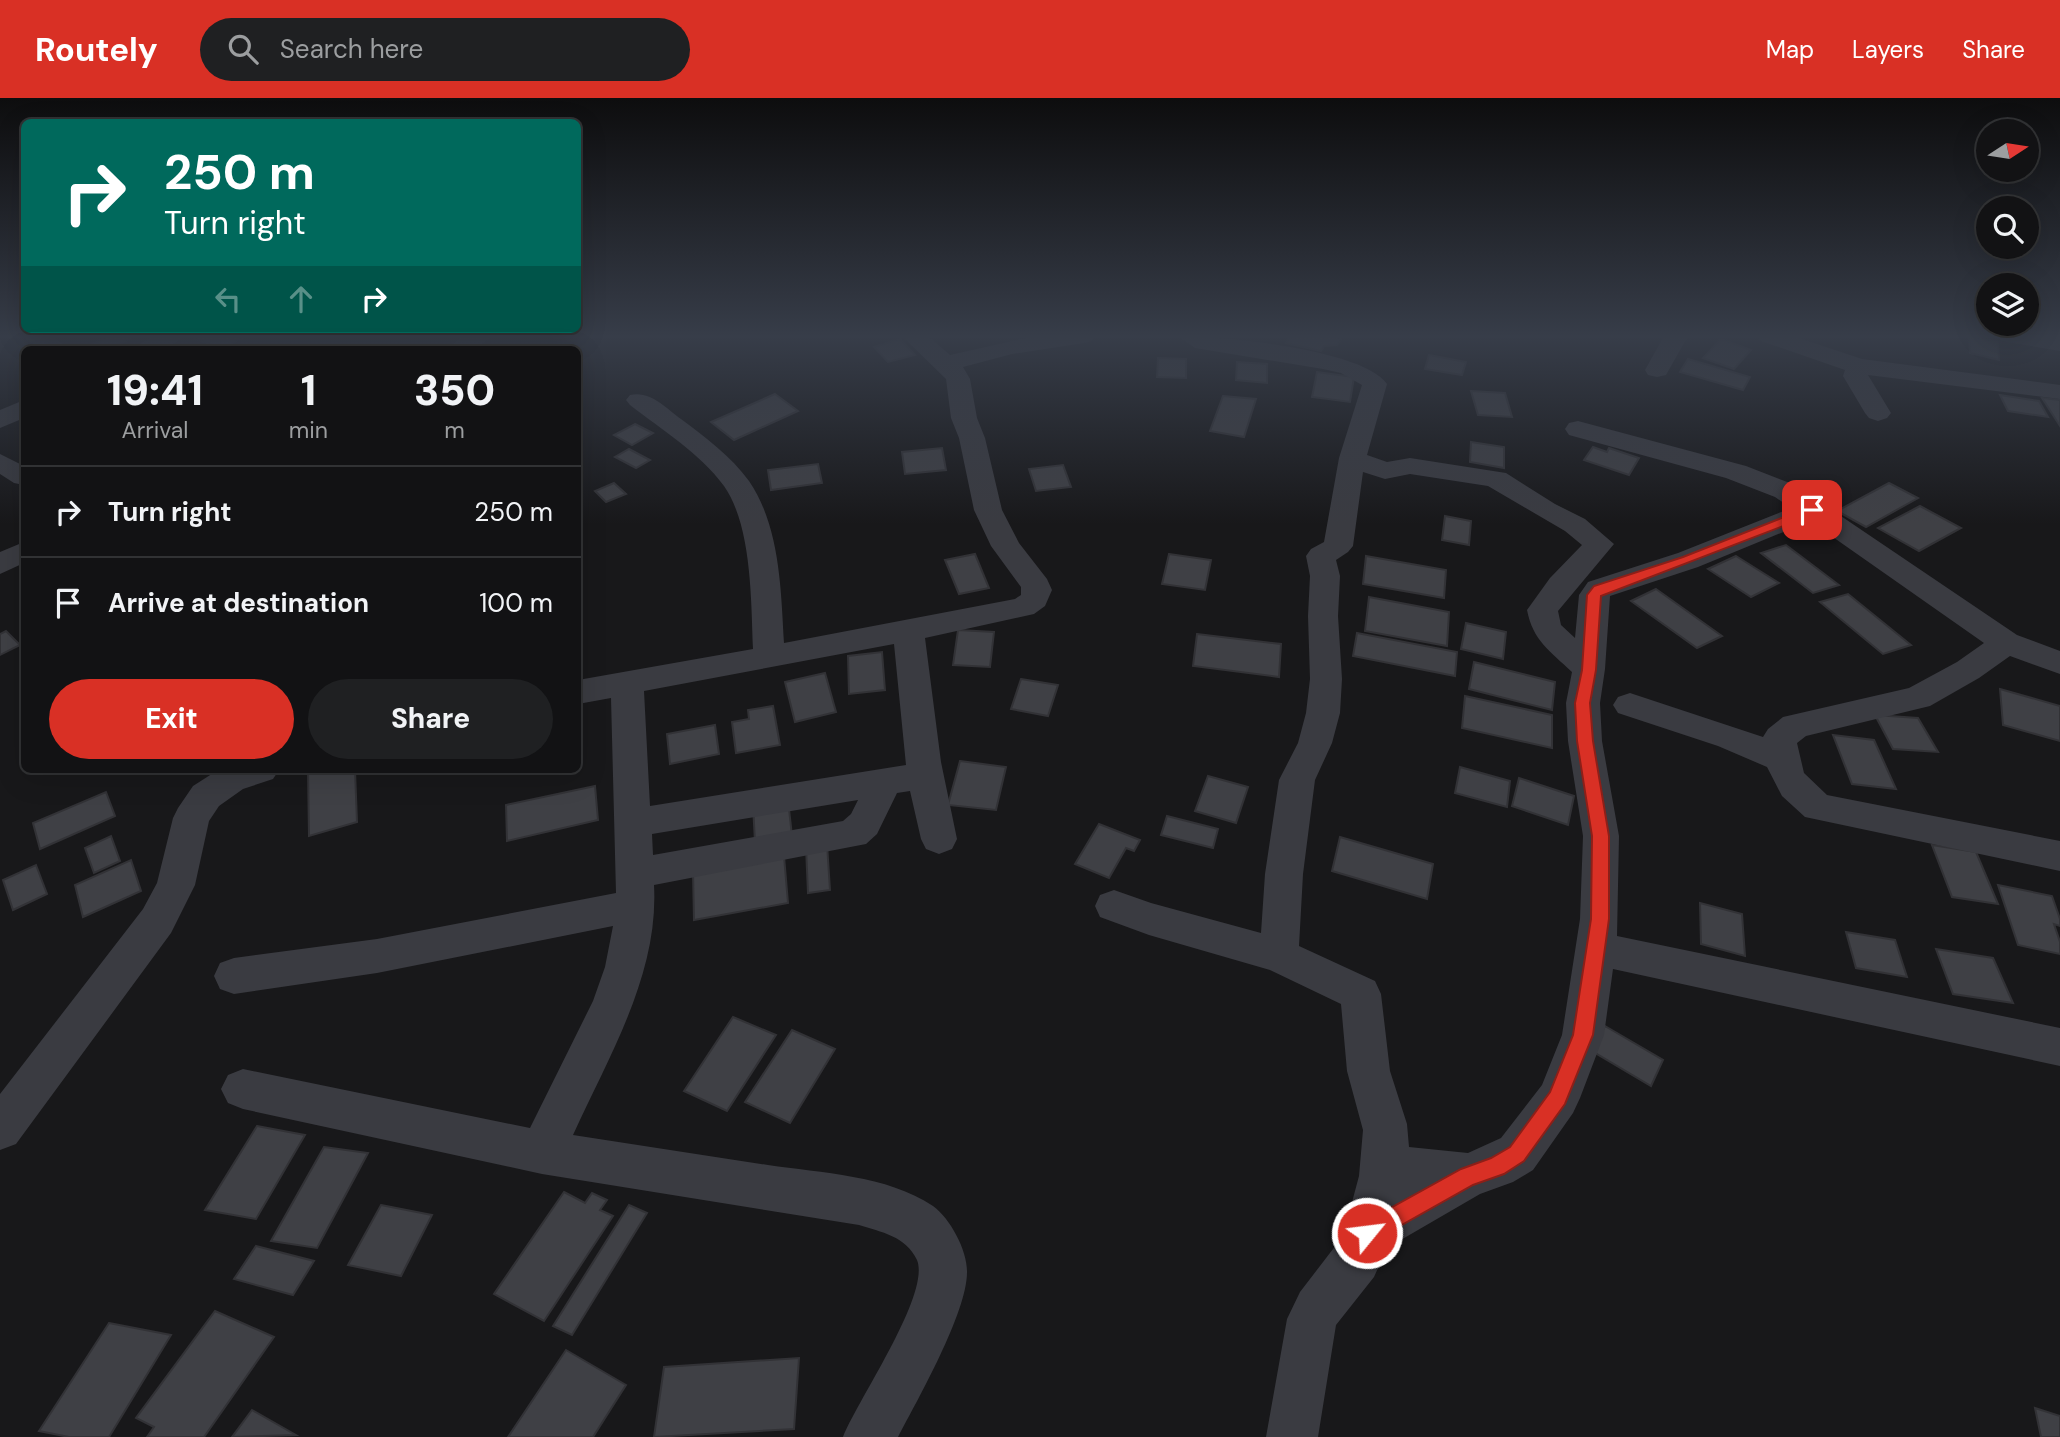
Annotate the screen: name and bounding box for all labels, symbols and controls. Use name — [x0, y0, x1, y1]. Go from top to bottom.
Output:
search box — [200, 18, 690, 81]
text: Routely — [35, 28, 158, 71]
icon: search — [224, 30, 262, 68]
text: Search here — [280, 32, 423, 66]
text: Map — [1766, 34, 1814, 65]
text: Layers — [1852, 34, 1924, 65]
text: Share — [1962, 34, 2025, 65]
north arrow — [1976, 119, 2039, 182]
map controls — [1976, 119, 2039, 336]
text: 250 m — [164, 140, 315, 204]
icon: right — [49, 147, 140, 238]
button: search — [1976, 196, 2039, 259]
text: Turn right — [164, 202, 306, 244]
button: layers — [1976, 273, 2039, 336]
icon: left — [209, 280, 247, 318]
icon: ahead — [282, 280, 320, 318]
icon: right — [355, 280, 393, 318]
text: 19:41 — [107, 363, 203, 418]
text: 1 — [301, 363, 316, 418]
text: 350 — [414, 363, 495, 418]
text: Arrival — [121, 415, 188, 445]
text: min — [289, 415, 328, 445]
text: m — [444, 415, 465, 445]
pin — [1782, 480, 1842, 540]
icon: arrive — [1793, 491, 1831, 529]
icon: right — [49, 493, 87, 531]
text: Turn right — [108, 495, 232, 529]
text: 250 m — [474, 495, 553, 529]
icon: arrive — [49, 584, 87, 622]
text: Arrive at destination — [108, 586, 369, 620]
text: 100 m — [479, 586, 553, 620]
button: Exit — [49, 679, 294, 759]
button: Share — [308, 679, 553, 759]
position arrow — [1330, 1196, 1404, 1270]

